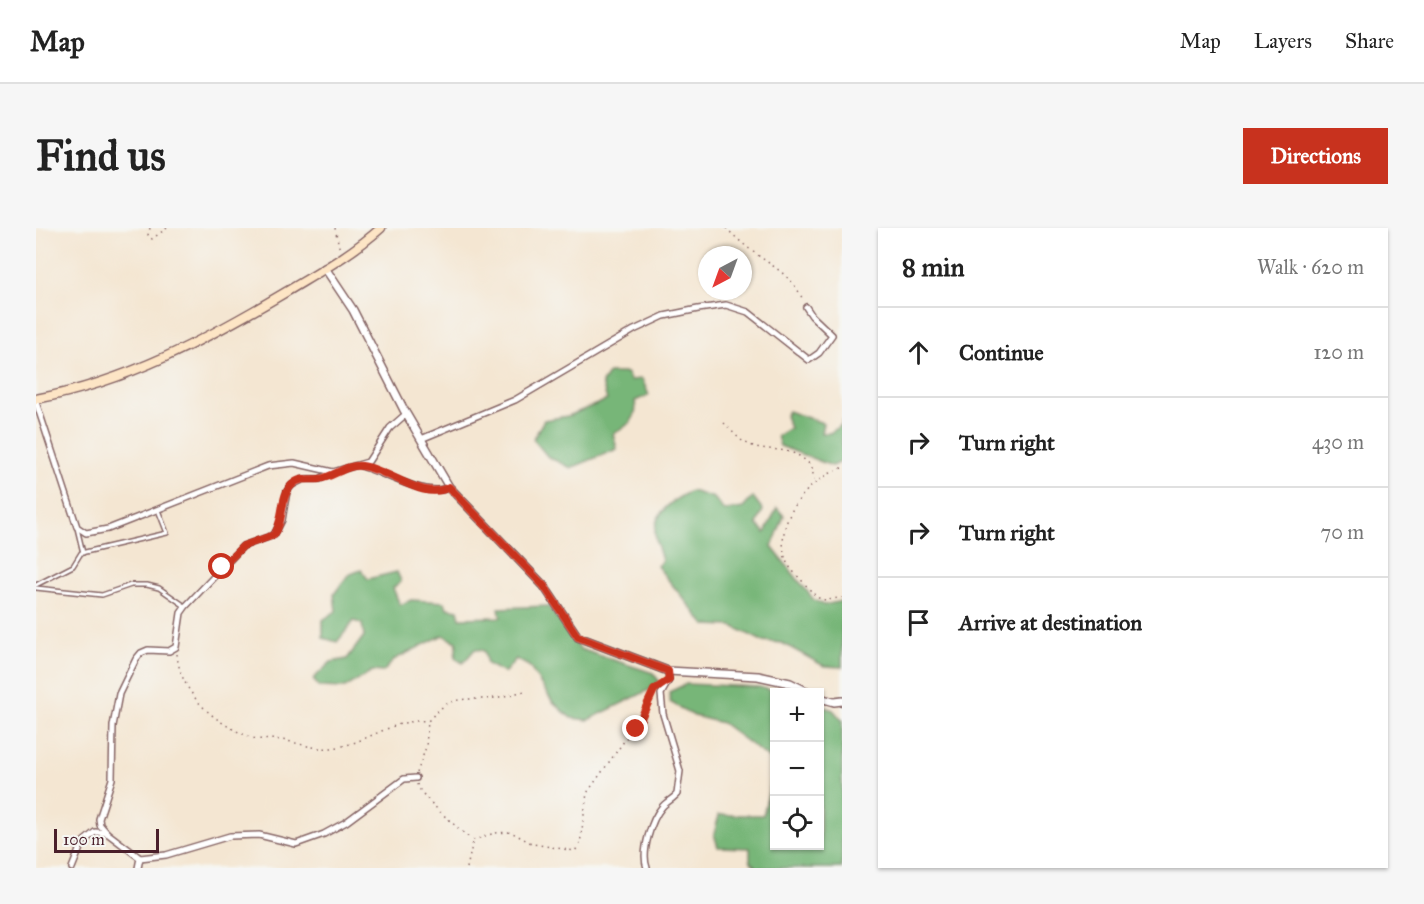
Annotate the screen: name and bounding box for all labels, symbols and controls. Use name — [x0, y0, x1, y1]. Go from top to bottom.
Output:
text: Map — [30, 24, 85, 59]
text: Map — [1180, 28, 1221, 54]
text: Layers — [1254, 28, 1312, 54]
text: Share — [1345, 28, 1394, 54]
button: Directions — [1243, 128, 1388, 184]
text: Find us — [36, 130, 166, 182]
north arrow — [698, 246, 752, 300]
text: 8 min — [902, 251, 965, 283]
text: Walk · 620 m — [1257, 255, 1364, 279]
icon: ahead — [902, 336, 935, 369]
text: Continue — [959, 339, 1044, 366]
text: 120 m — [1313, 340, 1364, 364]
icon: right — [902, 426, 935, 459]
text: Turn right — [959, 429, 1055, 456]
text: 430 m — [1312, 430, 1364, 454]
icon: right — [902, 516, 935, 549]
text: Turn right — [959, 519, 1055, 546]
text: 70 m — [1321, 520, 1364, 544]
route start — [208, 553, 234, 579]
icon: arrive — [902, 606, 935, 639]
text: Arrive at destination — [959, 609, 1142, 636]
map controls — [770, 688, 824, 850]
button: + — [770, 688, 824, 742]
route end — [622, 715, 648, 741]
button: − — [770, 742, 824, 796]
button: locate — [770, 796, 824, 850]
scale bar — [54, 826, 159, 854]
text: 100 m — [63, 830, 105, 849]

